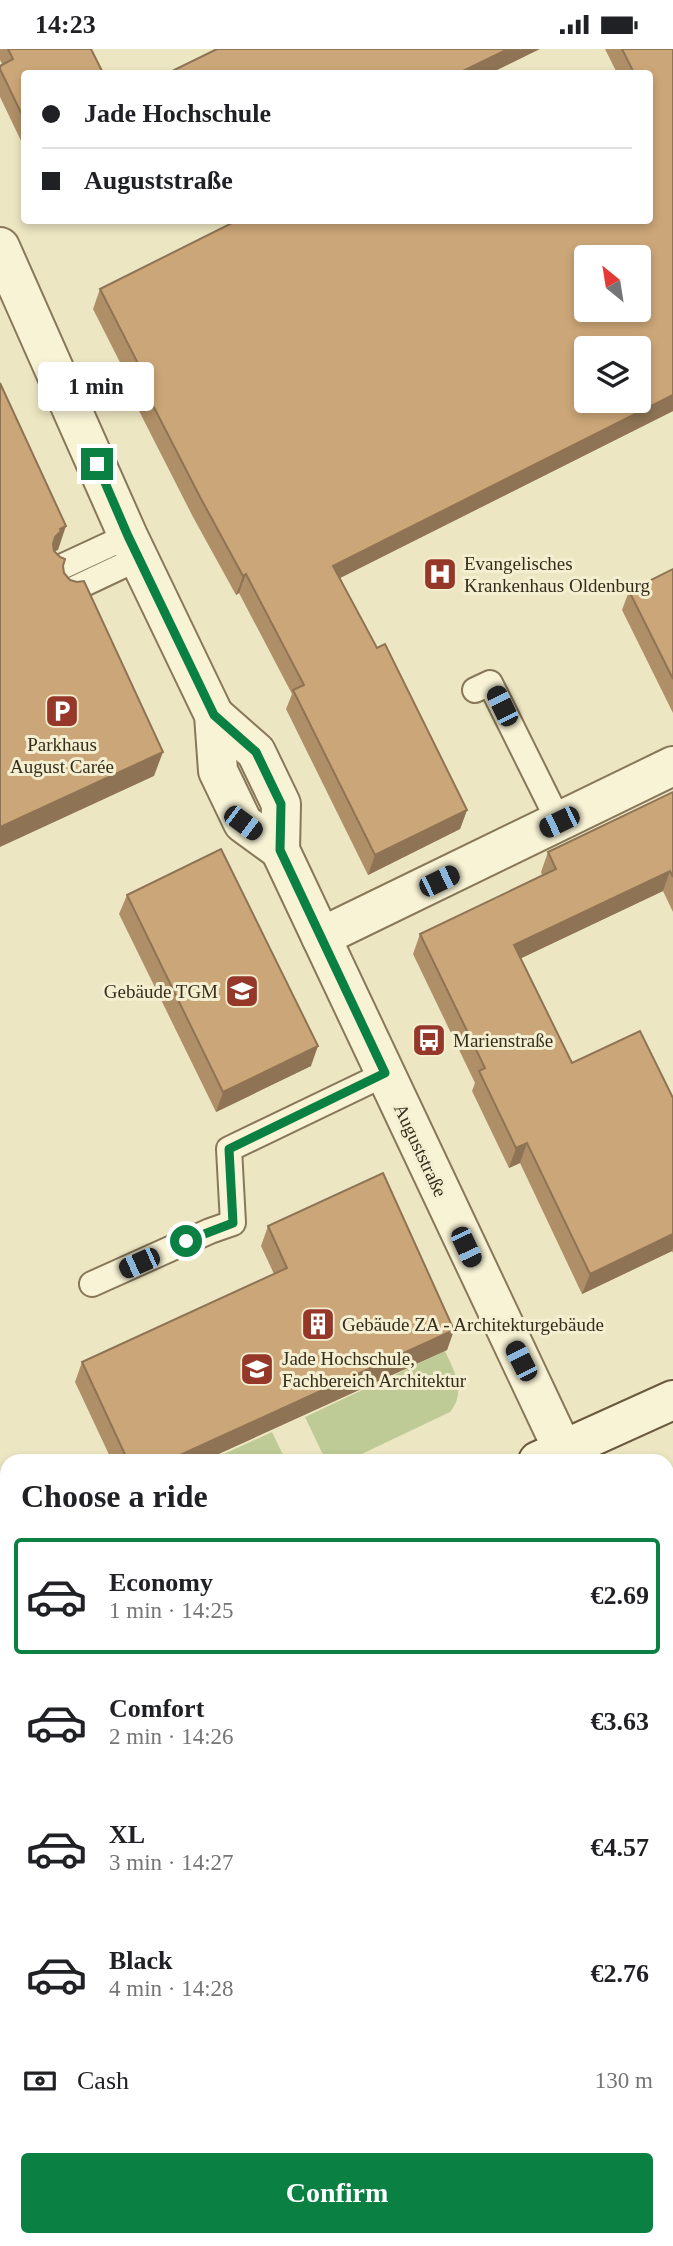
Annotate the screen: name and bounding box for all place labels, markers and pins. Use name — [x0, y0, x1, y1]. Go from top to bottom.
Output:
place label: Evangelisches Krankenhaus Oldenburg — [464, 553, 650, 596]
hospital icon: Evangelisches Krankenhaus Oldenburg — [421, 555, 459, 593]
parking icon: Parkhaus August Carée — [43, 692, 81, 730]
place label: Parkhaus August Carée — [10, 734, 114, 777]
school or university icon: Gebäude TGM — [223, 972, 261, 1010]
place label: Gebäude TGM — [104, 981, 218, 1002]
bus stop icon: Marienstraße — [410, 1021, 448, 1059]
place label: Marienstraße — [453, 1030, 553, 1051]
building icon: Gebäude ZA - Architekturgebäude — [299, 1305, 337, 1343]
place label: Gebäude ZA - Architekturgebäude — [342, 1314, 604, 1335]
place label: Jade Hochschule, Fachbereich Architektur — [282, 1348, 467, 1391]
school or university icon: Jade Hochschule, Fachbereich Architektur — [238, 1350, 276, 1388]

